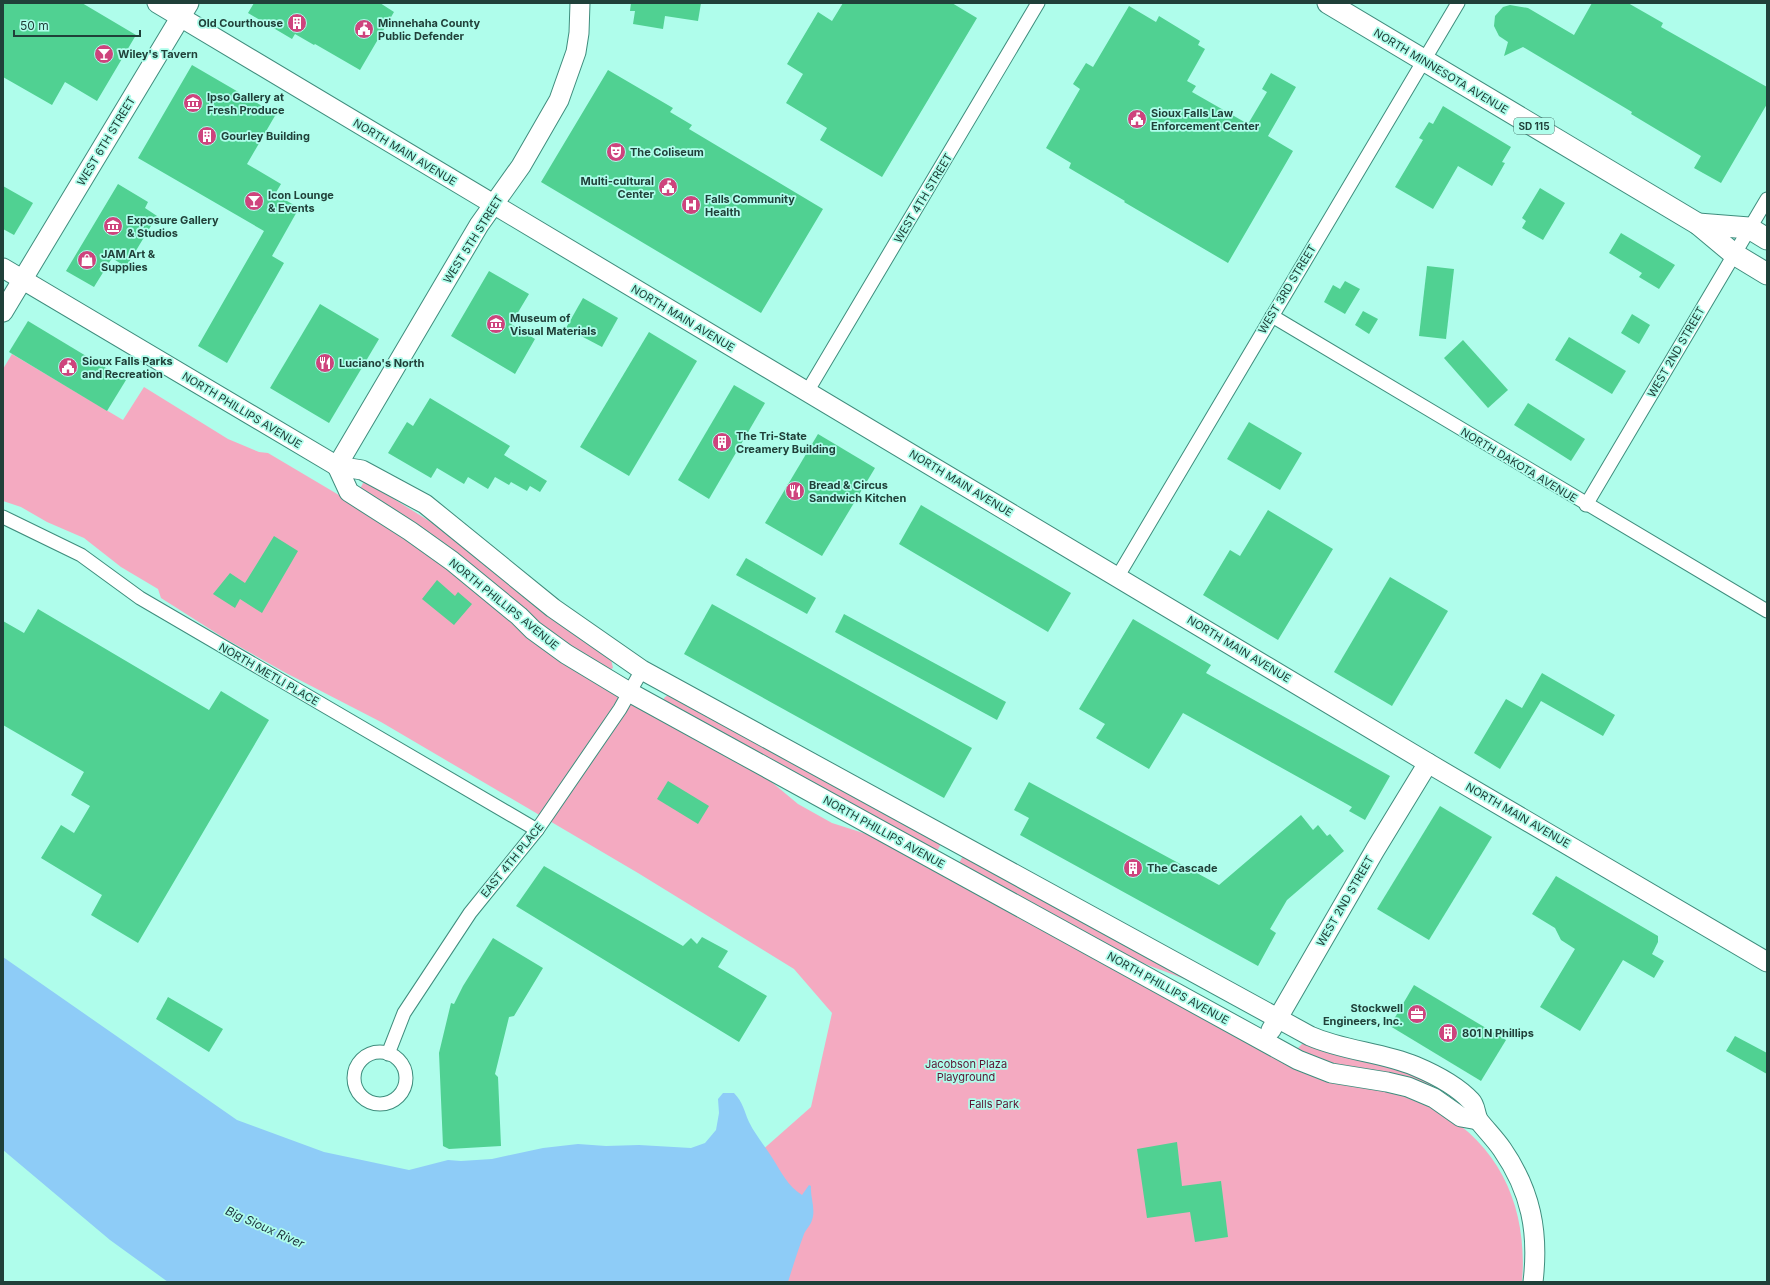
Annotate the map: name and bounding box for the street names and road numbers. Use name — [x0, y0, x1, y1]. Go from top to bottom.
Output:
street label: NORTH MINNESOTA AVENUE — [1371, 25, 1511, 117]
street label: WEST 6TH STREET — [74, 94, 138, 188]
street label: NORTH MAIN AVENUE — [351, 116, 459, 188]
road number: SD 115 — [1514, 118, 1554, 134]
street label: WEST 4TH STREET — [891, 151, 955, 245]
street label: WEST 5TH STREET — [440, 192, 506, 286]
street label: WEST 3RD STREET — [1255, 242, 1319, 336]
street label: NORTH MAIN AVENUE — [629, 282, 737, 354]
street label: WEST 2ND STREET — [1644, 304, 1708, 400]
street label: NORTH PHILLIPS AVENUE — [180, 369, 304, 451]
street label: NORTH DAKOTA AVENUE — [1458, 425, 1580, 505]
street label: NORTH MAIN AVENUE — [907, 447, 1015, 519]
street label: NORTH PHILLIPS AVENUE — [446, 555, 562, 653]
street label: NORTH MAIN AVENUE — [1185, 613, 1293, 685]
street label: NORTH METLI PLACE — [216, 640, 322, 708]
street label: NORTH MAIN AVENUE — [1463, 779, 1573, 851]
street label: NORTH PHILLIPS AVENUE — [821, 793, 947, 871]
street label: EAST 4TH PLACE — [478, 820, 546, 900]
street label: WEST 2ND STREET — [1313, 853, 1377, 949]
street label: NORTH PHILLIPS AVENUE — [1105, 949, 1231, 1027]

